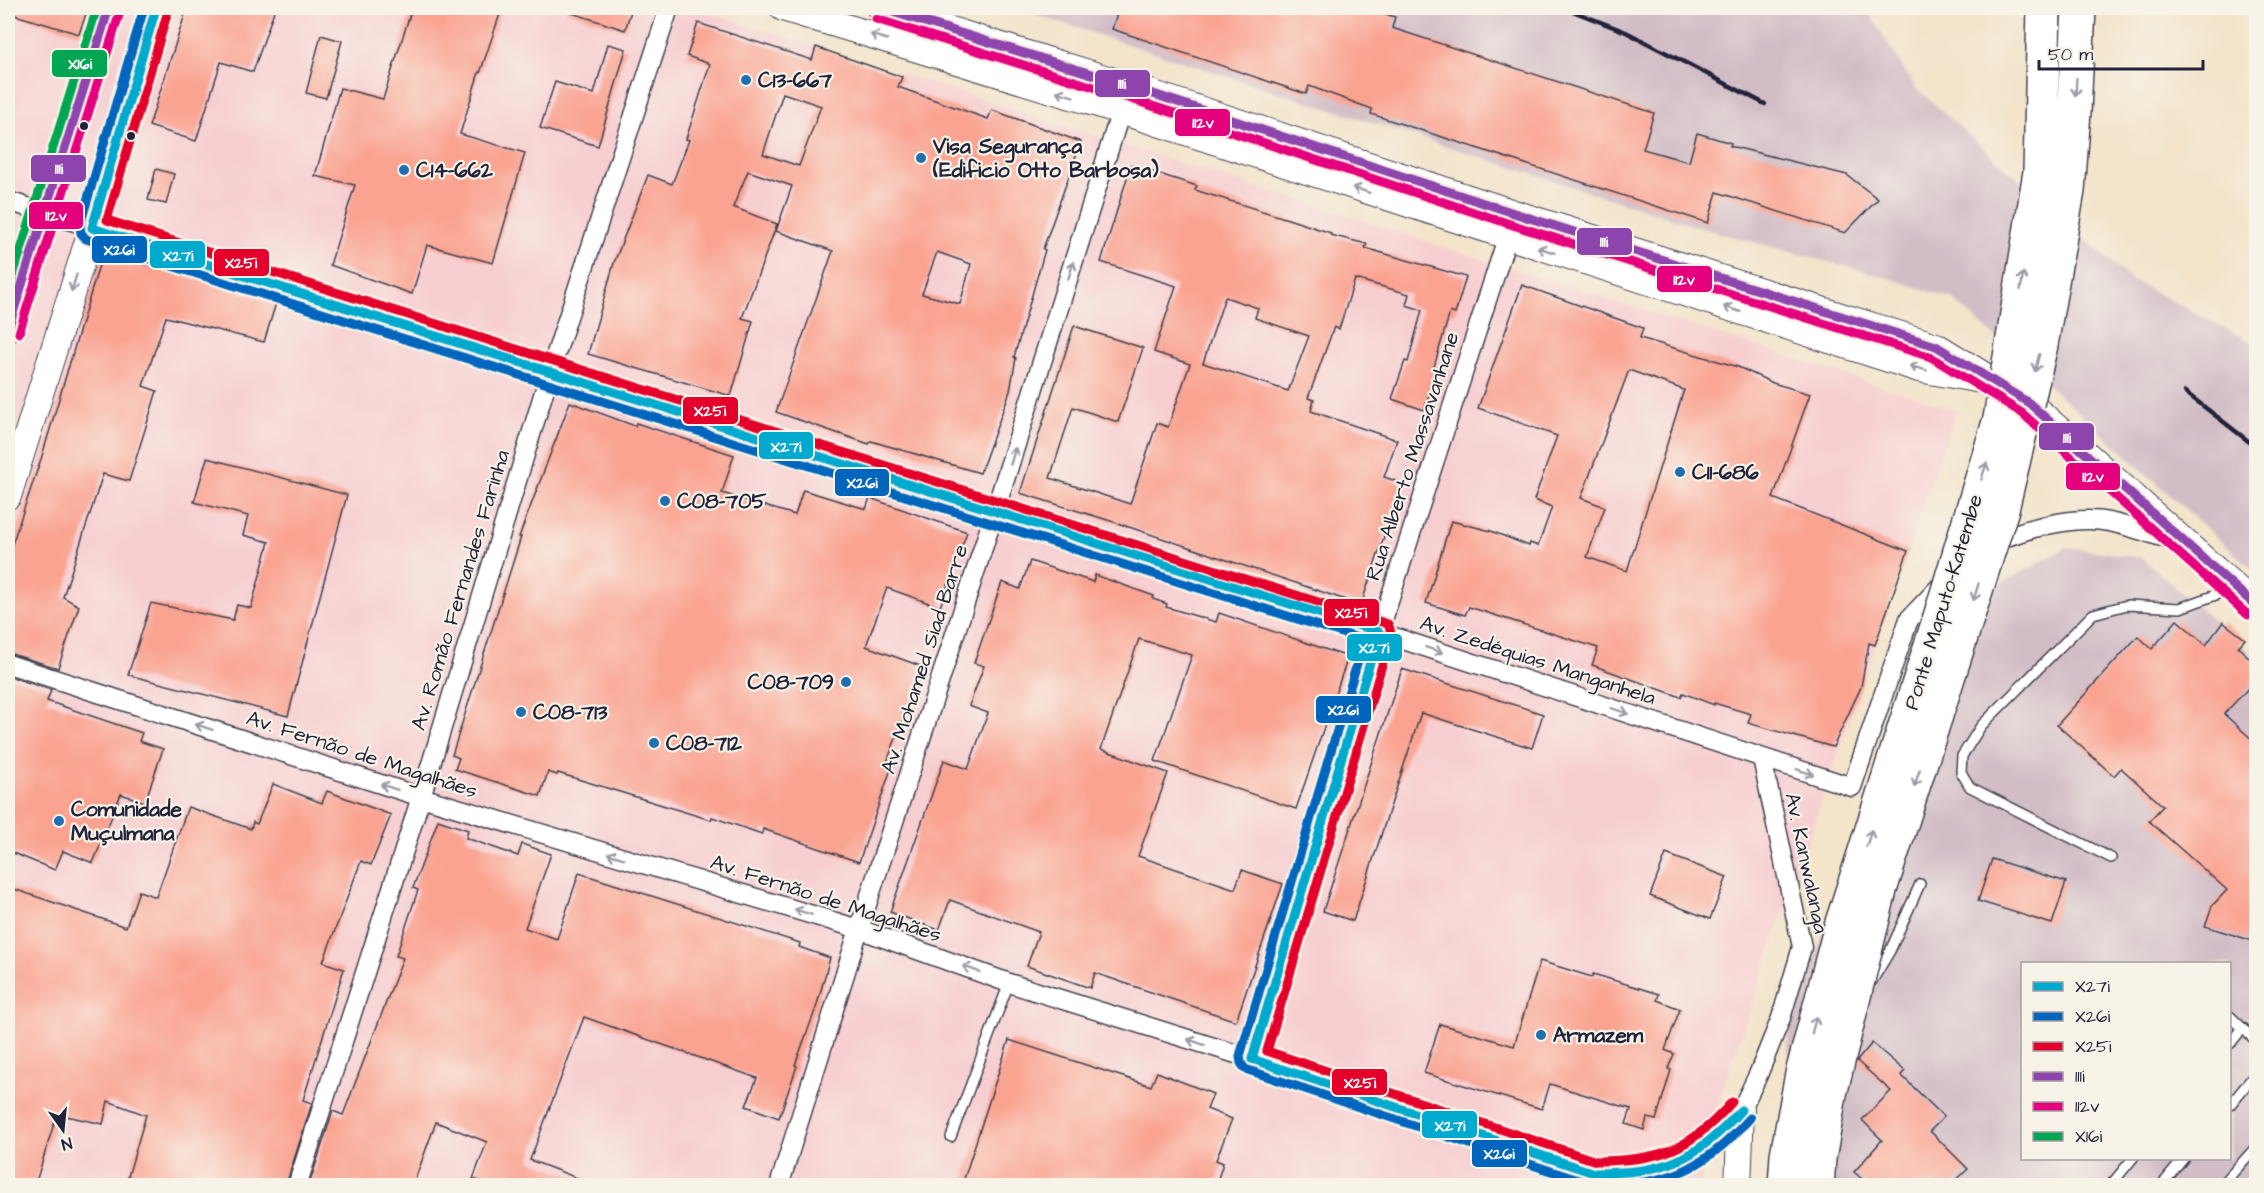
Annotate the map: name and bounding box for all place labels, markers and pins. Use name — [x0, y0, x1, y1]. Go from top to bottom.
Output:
place label: C13-667 — [758, 66, 832, 95]
marker: C13-667 — [739, 73, 753, 87]
unlabelled marker — [78, 120, 90, 132]
unlabelled marker — [125, 130, 137, 142]
place label: Visa Segurança (Edificio Otto Barbosa) — [932, 132, 1159, 185]
marker: Visa Segurança (Edificio Otto Barbosa) — [914, 151, 928, 165]
place label: C14-662 — [416, 156, 494, 185]
marker: C14-662 — [397, 163, 411, 177]
place label: C11-686 — [1692, 458, 1760, 487]
marker: C11-686 — [1673, 465, 1687, 479]
place label: C08-705 — [677, 487, 767, 516]
marker: C08-705 — [658, 494, 672, 508]
place label: C08-709 — [748, 668, 834, 697]
marker: C08-709 — [839, 675, 853, 689]
place label: C08-713 — [533, 698, 608, 727]
marker: C08-713 — [514, 705, 528, 719]
place label: C08-712 — [666, 729, 743, 758]
marker: C08-712 — [647, 736, 661, 750]
place label: Comunidade Muçulmana — [71, 795, 183, 848]
marker: Comunidade Muçulmana — [52, 814, 66, 828]
place label: Armazem — [1553, 1021, 1644, 1050]
marker: Armazem — [1534, 1028, 1548, 1042]

